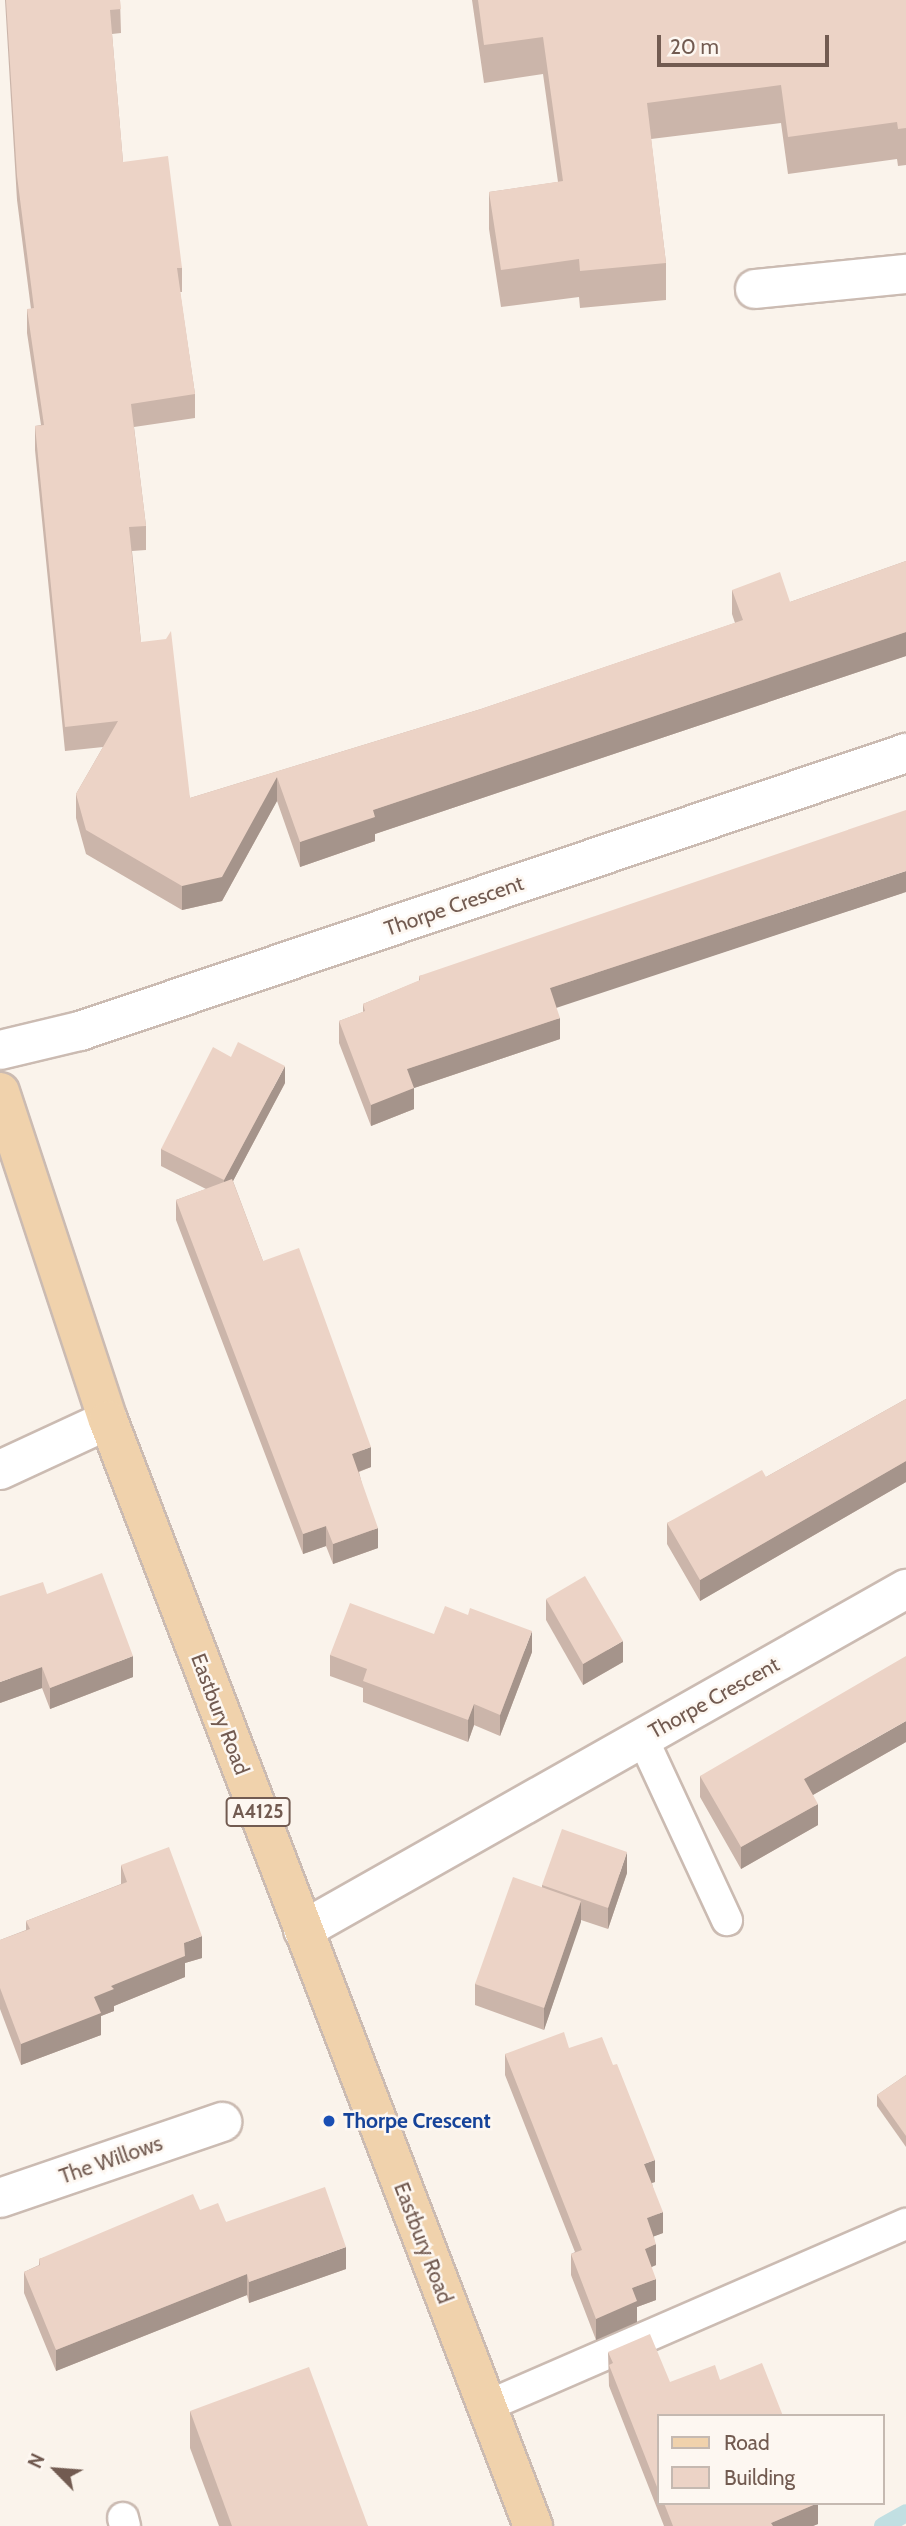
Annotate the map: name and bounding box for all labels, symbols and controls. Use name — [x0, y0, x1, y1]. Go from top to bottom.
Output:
scale bar — [661, 21, 832, 65]
text: 20 m — [670, 34, 719, 59]
street label: Thorpe Crescent — [381, 870, 527, 942]
street label: Eastbury Road — [185, 1650, 255, 1778]
street label: Thorpe Crescent — [644, 1652, 784, 1744]
road number: A4125 — [225, 1796, 291, 1828]
place label: Thorpe Crescent — [343, 2108, 491, 2134]
marker: Thorpe Crescent — [321, 2113, 337, 2129]
street label: The Willows — [56, 2131, 166, 2189]
street label: Eastbury Road — [388, 2179, 458, 2307]
legend — [657, 2414, 885, 2505]
text: Road — [724, 2430, 770, 2455]
north arrow — [21, 2435, 91, 2505]
text: N — [23, 2450, 50, 2472]
text: Building — [724, 2465, 795, 2490]

